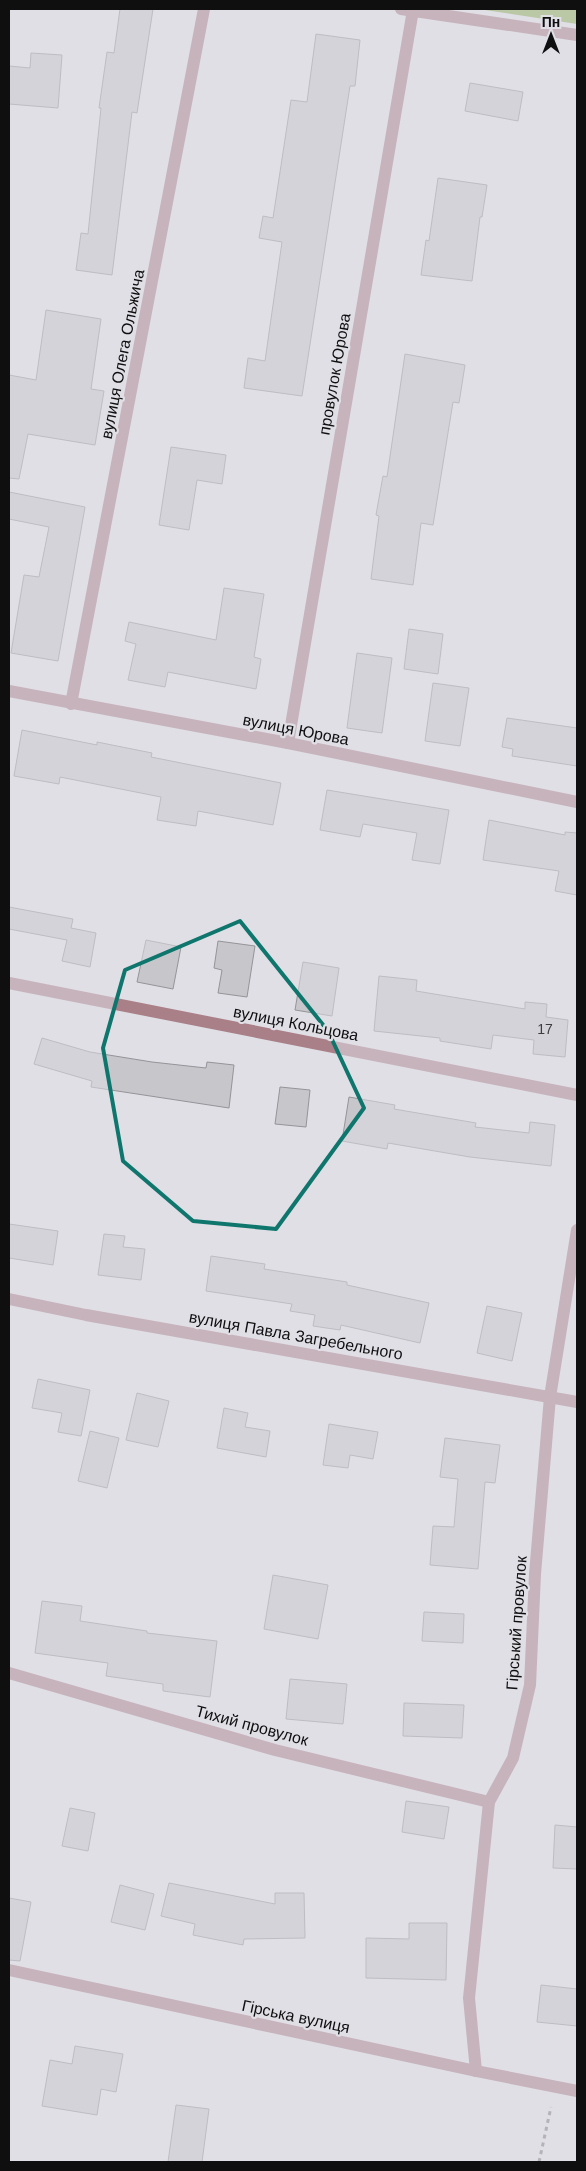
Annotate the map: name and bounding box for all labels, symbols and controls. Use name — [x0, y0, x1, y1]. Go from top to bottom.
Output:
north arrow — [526, 10, 576, 60]
text: Пн — [542, 14, 560, 30]
street label: вулиця Олега Ольжича — [98, 268, 147, 440]
street label: провулок Юрова — [315, 312, 354, 436]
street label: вулиця Юрова — [242, 711, 350, 748]
street label: вулиця Кольцова — [232, 1003, 360, 1044]
house number: 17 — [537, 1021, 553, 1037]
street label: вулиця Павла Загребельного — [188, 1308, 404, 1363]
street label: Гірський провулок — [503, 1554, 530, 1691]
street label: Тихий провулок — [194, 1702, 311, 1749]
street label: Гірська вулиця — [240, 1997, 351, 2036]

